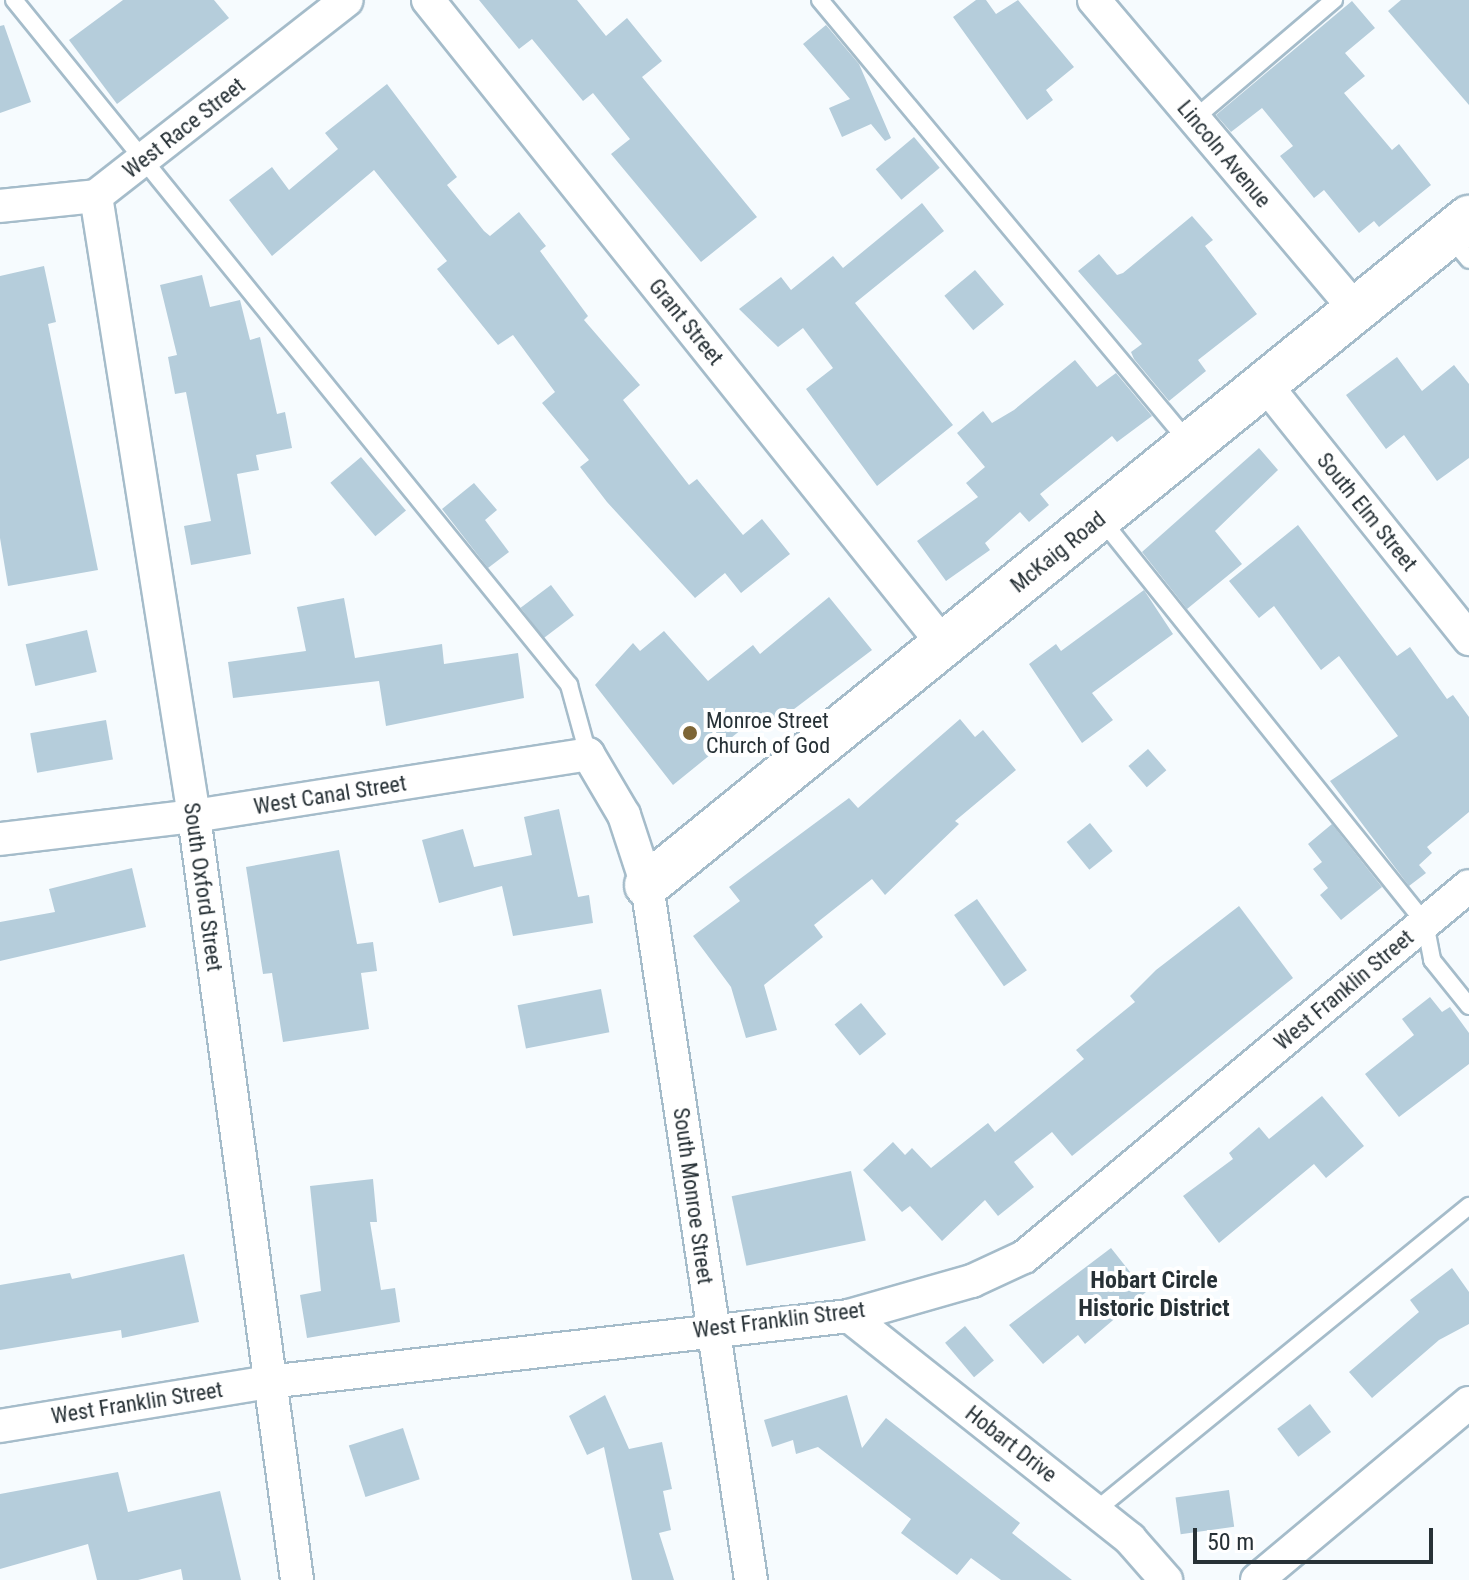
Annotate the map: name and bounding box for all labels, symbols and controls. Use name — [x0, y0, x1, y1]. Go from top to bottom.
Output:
street label: West Race Street — [118, 72, 250, 184]
street label: Lincoln Avenue — [1172, 95, 1276, 213]
street label: Grant Street — [643, 273, 729, 371]
street label: South Elm Street — [1311, 448, 1423, 576]
street label: McKaig Road — [1005, 506, 1111, 598]
place label: Monroe Street Church of God — [706, 707, 830, 758]
marker: Monroe Street Church of God — [681, 724, 699, 742]
street label: West Canal Street — [252, 770, 408, 820]
street label: South Oxford Street — [178, 801, 228, 973]
street label: West Franklin Street — [1269, 924, 1419, 1056]
street label: South Monroe Street — [668, 1106, 718, 1286]
district label: Hobart Circle Historic District — [1078, 1267, 1230, 1323]
street label: West Franklin Street — [691, 1296, 867, 1344]
street label: West Franklin Street — [49, 1376, 225, 1430]
street label: Hobart Drive — [960, 1400, 1062, 1488]
scale bar — [1197, 1512, 1437, 1562]
text: 50 m — [1207, 1528, 1254, 1556]

